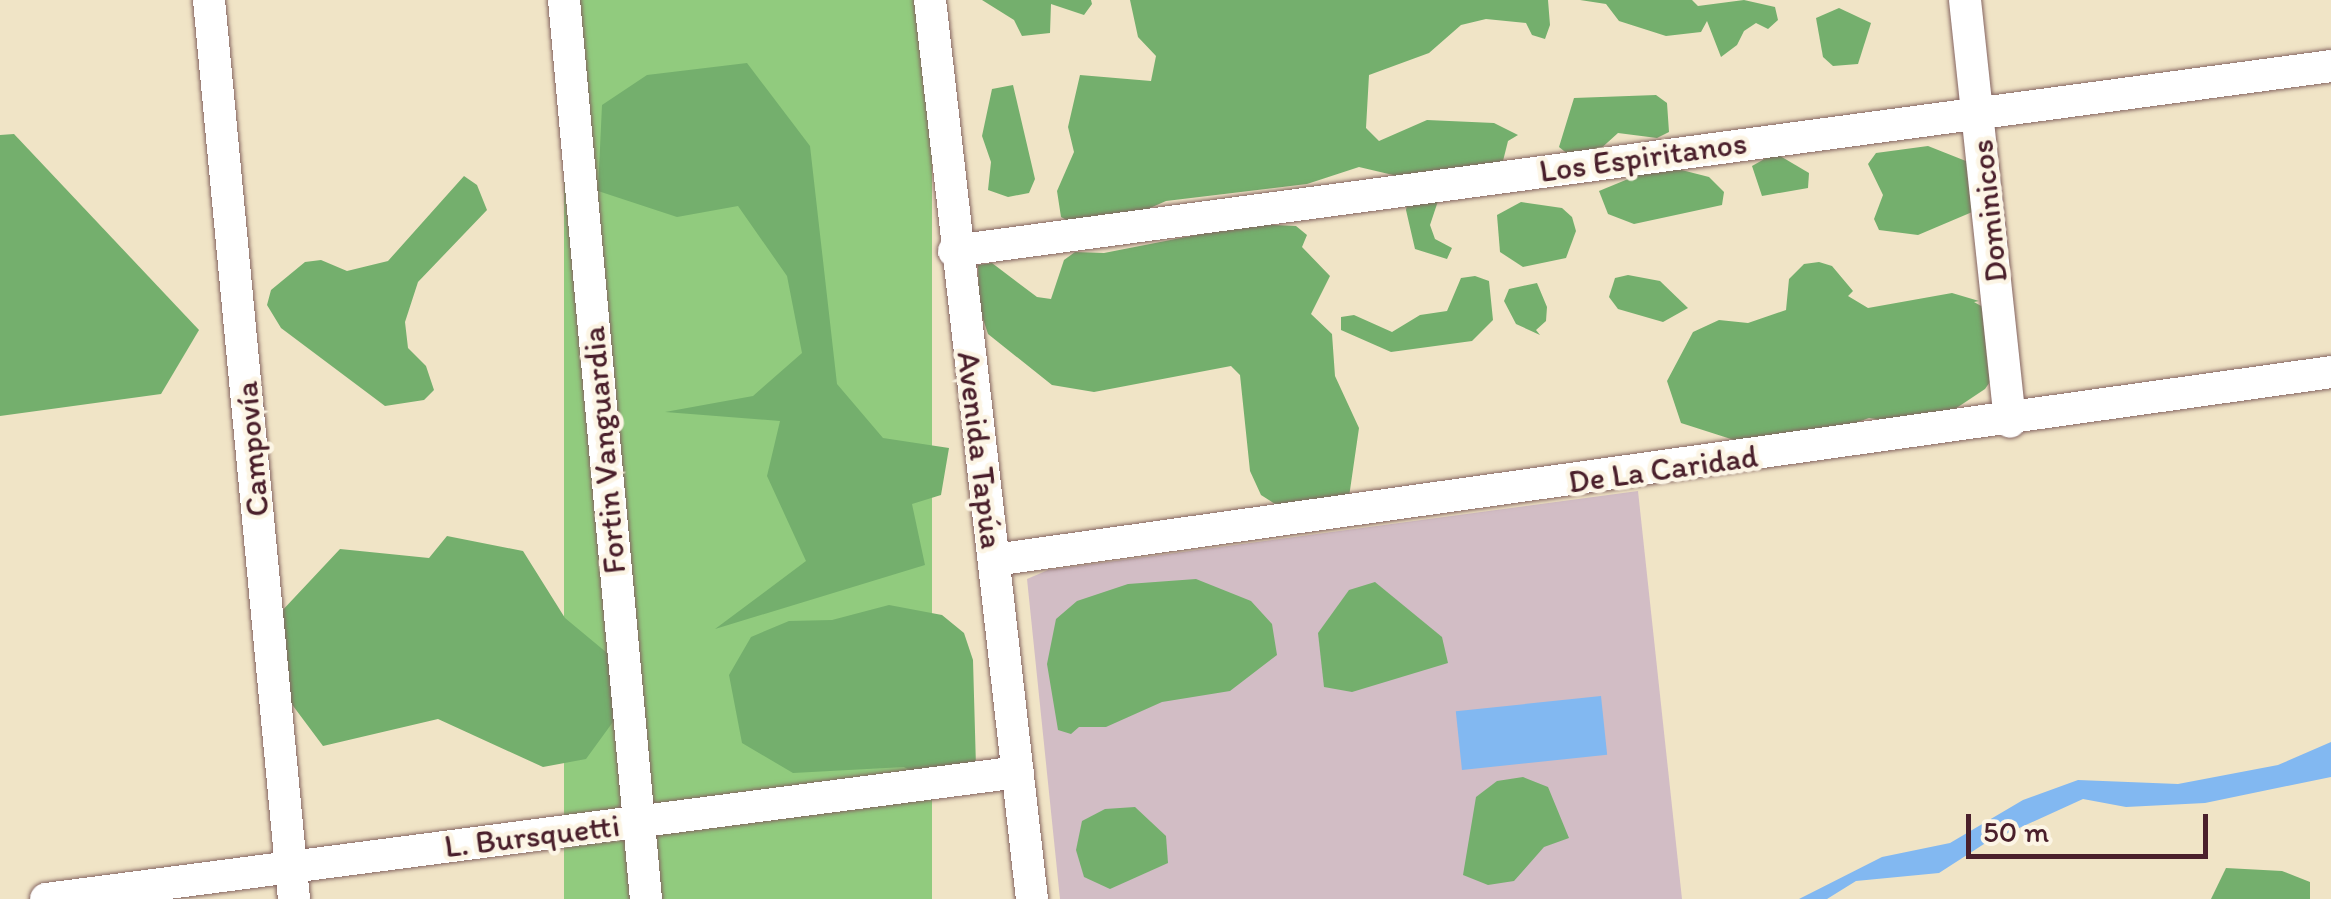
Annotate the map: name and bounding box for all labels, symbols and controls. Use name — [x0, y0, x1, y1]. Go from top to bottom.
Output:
street label: Los Espiritanos — [1538, 124, 1748, 190]
street label: Dominicos — [1962, 138, 2016, 284]
street label: Fortin Vanguardia — [574, 325, 634, 575]
street label: Avenida Tapúa — [949, 349, 1011, 551]
street label: Campovía — [227, 380, 277, 518]
street label: De La Caridad — [1565, 437, 1761, 501]
scale bar — [1971, 794, 2214, 856]
street label: L. Bursquetti — [442, 806, 622, 866]
text: 50 m — [1983, 813, 2049, 850]

